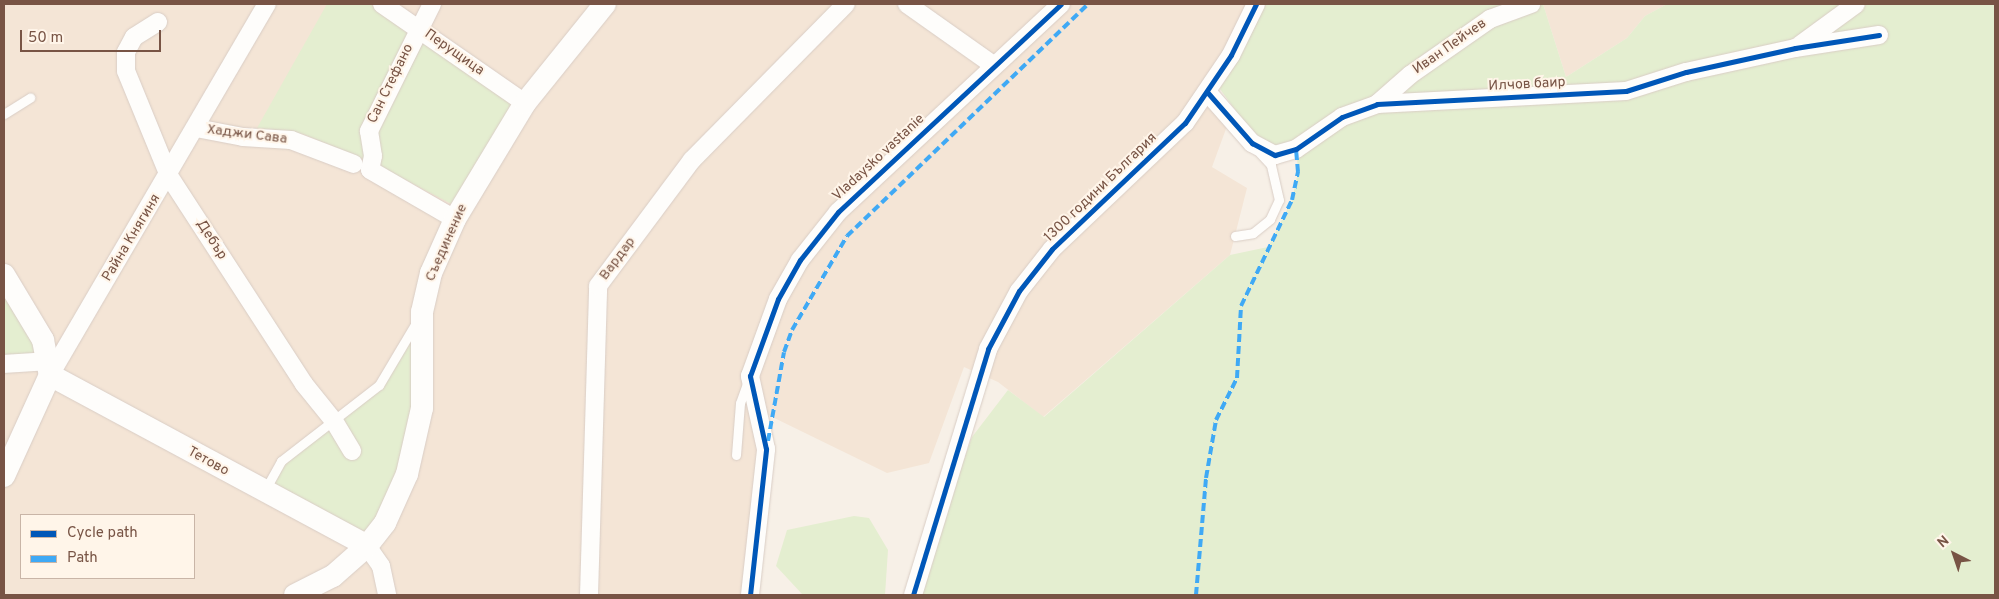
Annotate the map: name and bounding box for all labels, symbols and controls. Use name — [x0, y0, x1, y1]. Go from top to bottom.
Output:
street label: Иван Пейчев — [1410, 15, 1490, 79]
scale bar — [22, 20, 164, 52]
street label: Перущица — [421, 26, 487, 80]
text: 50 m — [28, 29, 63, 48]
street label: Сан Стефано — [365, 41, 417, 127]
street label: Илчов баир — [1488, 75, 1566, 95]
street label: Vladaysko vastanie — [829, 111, 929, 205]
street label: Хаджи Сава — [206, 122, 288, 148]
street label: 1300 години България — [1041, 130, 1161, 246]
street label: Райна Княгиня — [99, 191, 165, 285]
street label: Съединение — [422, 202, 472, 284]
street label: Дебър — [192, 217, 230, 263]
street label: Вардар — [596, 234, 640, 284]
street label: Тетово — [184, 444, 232, 480]
legend — [20, 514, 195, 579]
text: Cycle path — [67, 524, 138, 543]
north arrow — [1929, 529, 1979, 579]
text: N — [1934, 533, 1953, 552]
text: Path — [67, 549, 98, 568]

